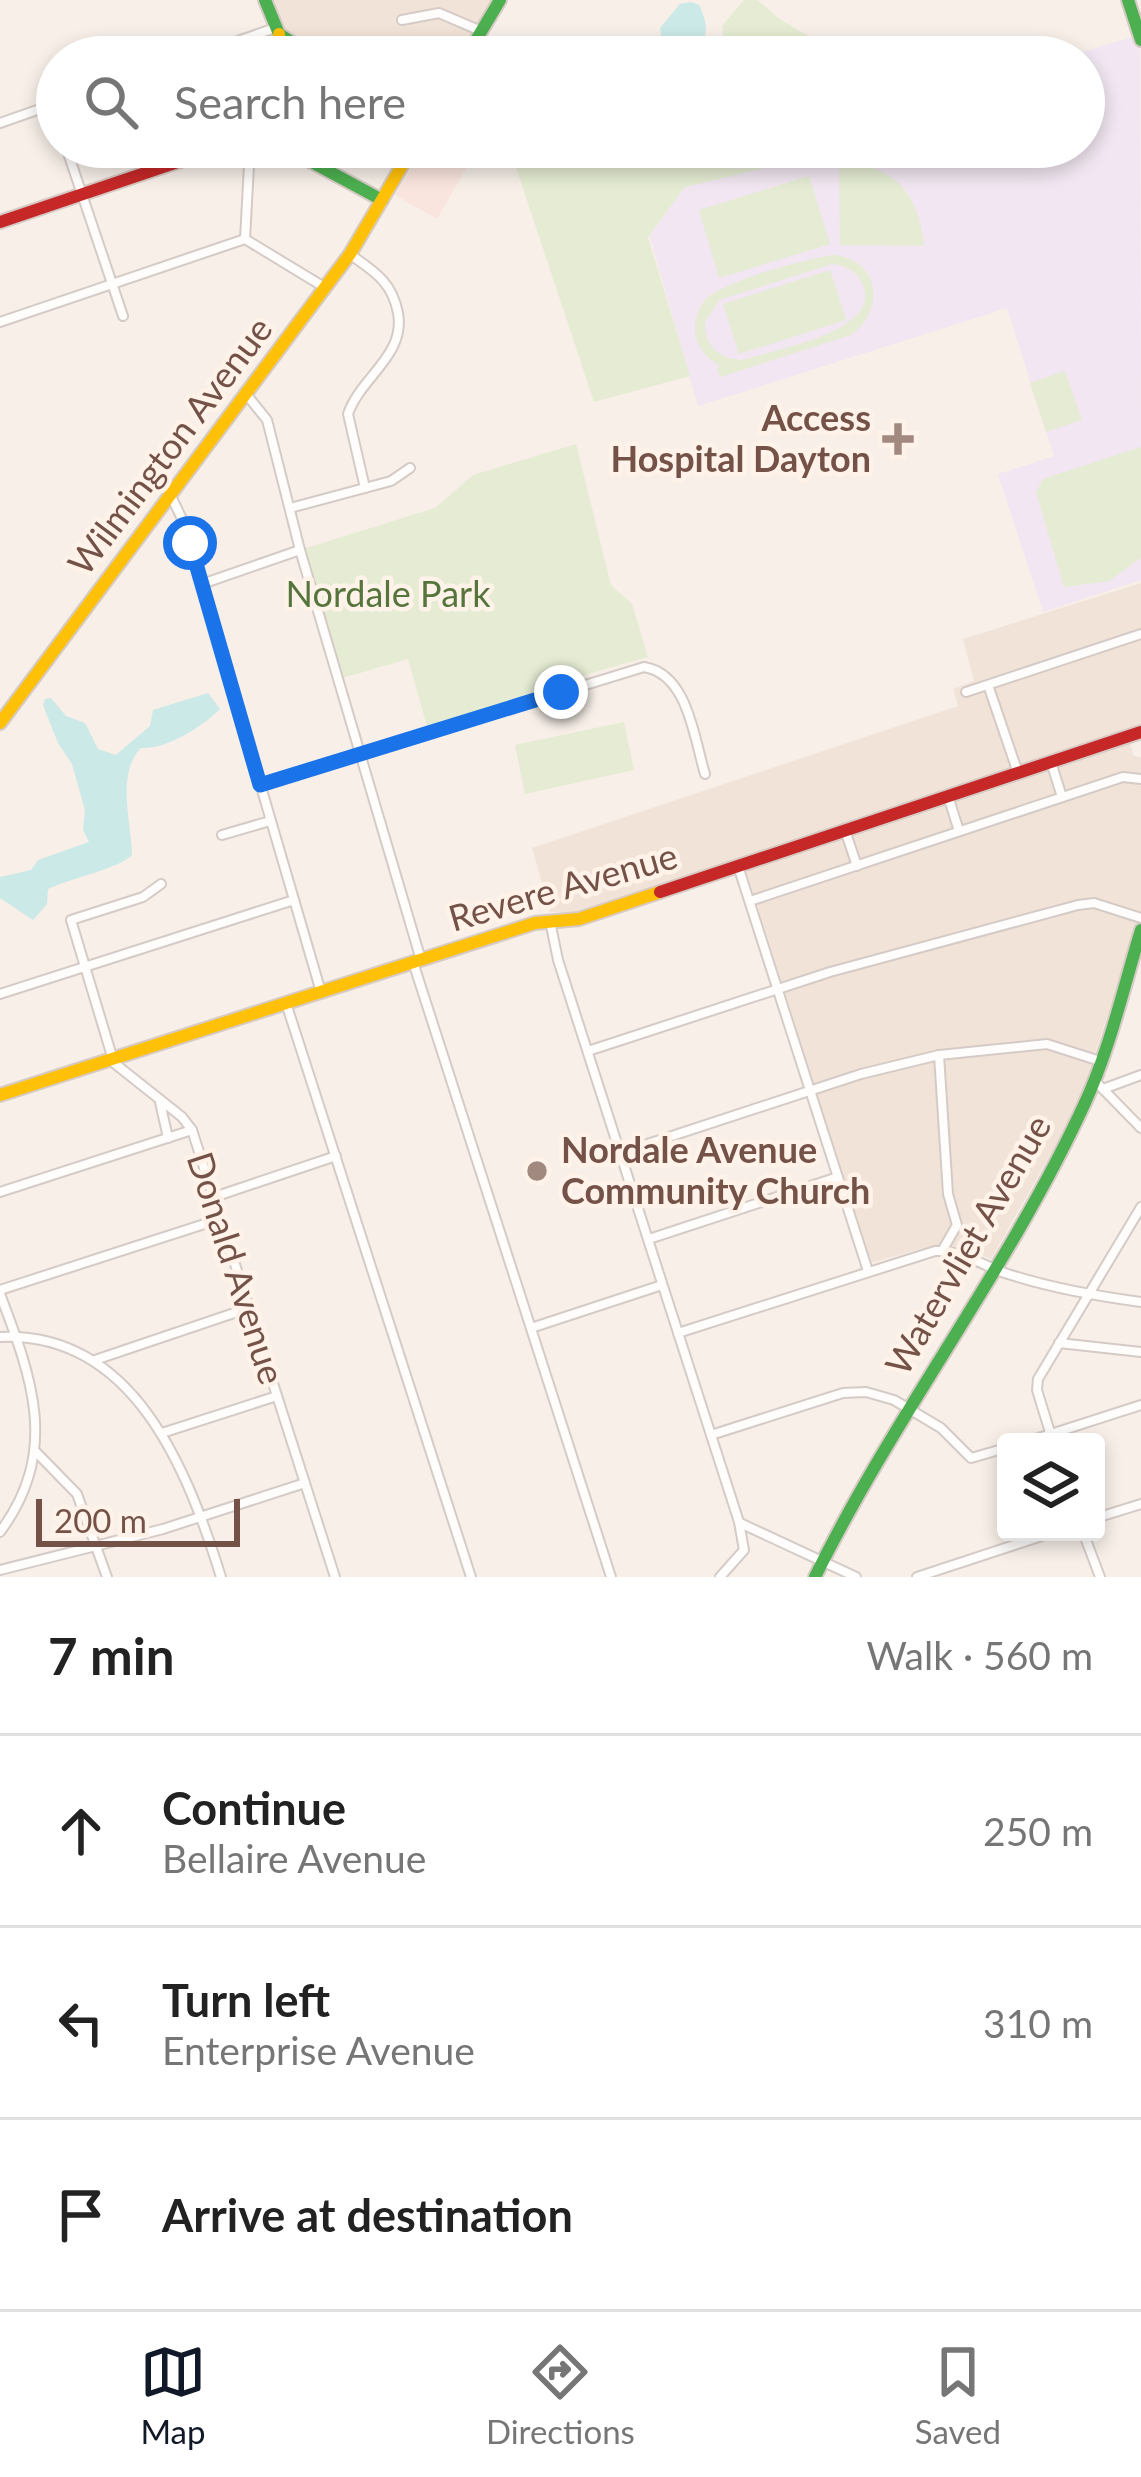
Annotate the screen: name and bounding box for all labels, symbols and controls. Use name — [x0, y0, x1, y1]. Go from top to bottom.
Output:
search box — [36, 36, 1105, 168]
icon: search — [78, 69, 144, 135]
text: Search here — [174, 75, 406, 129]
street label: Wilmington Avenue — [58, 308, 281, 583]
place label: Access Hospital Dayton — [610, 395, 871, 480]
marker: Access Hospital Dayton — [882, 423, 914, 455]
route start — [163, 516, 217, 570]
park label: Nordale Park — [286, 571, 491, 615]
route end — [534, 665, 588, 719]
street label: Revere Avenue — [443, 832, 682, 940]
street label: Watervliet Avenue — [875, 1107, 1059, 1382]
place label: Nordale Avenue Community Church — [561, 1127, 870, 1212]
street label: Donald Avenue — [179, 1146, 295, 1389]
marker: Nordale Avenue Community Church — [524, 1158, 550, 1184]
map controls — [997, 1433, 1105, 1541]
button: layers — [997, 1433, 1105, 1541]
scale bar — [36, 1493, 240, 1546]
text: 200 m — [54, 1500, 147, 1540]
text: 7 min — [48, 1625, 174, 1686]
text: Walk · 560 m — [866, 1632, 1093, 1678]
text: Continue — [162, 1781, 346, 1835]
icon: ahead — [48, 1798, 114, 1864]
text: 250 m — [983, 1808, 1093, 1854]
text: Bellaire Avenue — [162, 1835, 426, 1881]
text: Turn left — [162, 1973, 330, 2027]
icon: left — [48, 1990, 114, 2056]
text: 310 m — [983, 2000, 1093, 2046]
text: Enterprise Avenue — [162, 2027, 475, 2073]
icon: arrive — [48, 2182, 114, 2248]
text: Arrive at destination — [162, 2188, 573, 2242]
tab: Map — [140, 2339, 206, 2451]
tab: Directions — [486, 2339, 635, 2451]
tab: Saved — [915, 2339, 1001, 2451]

